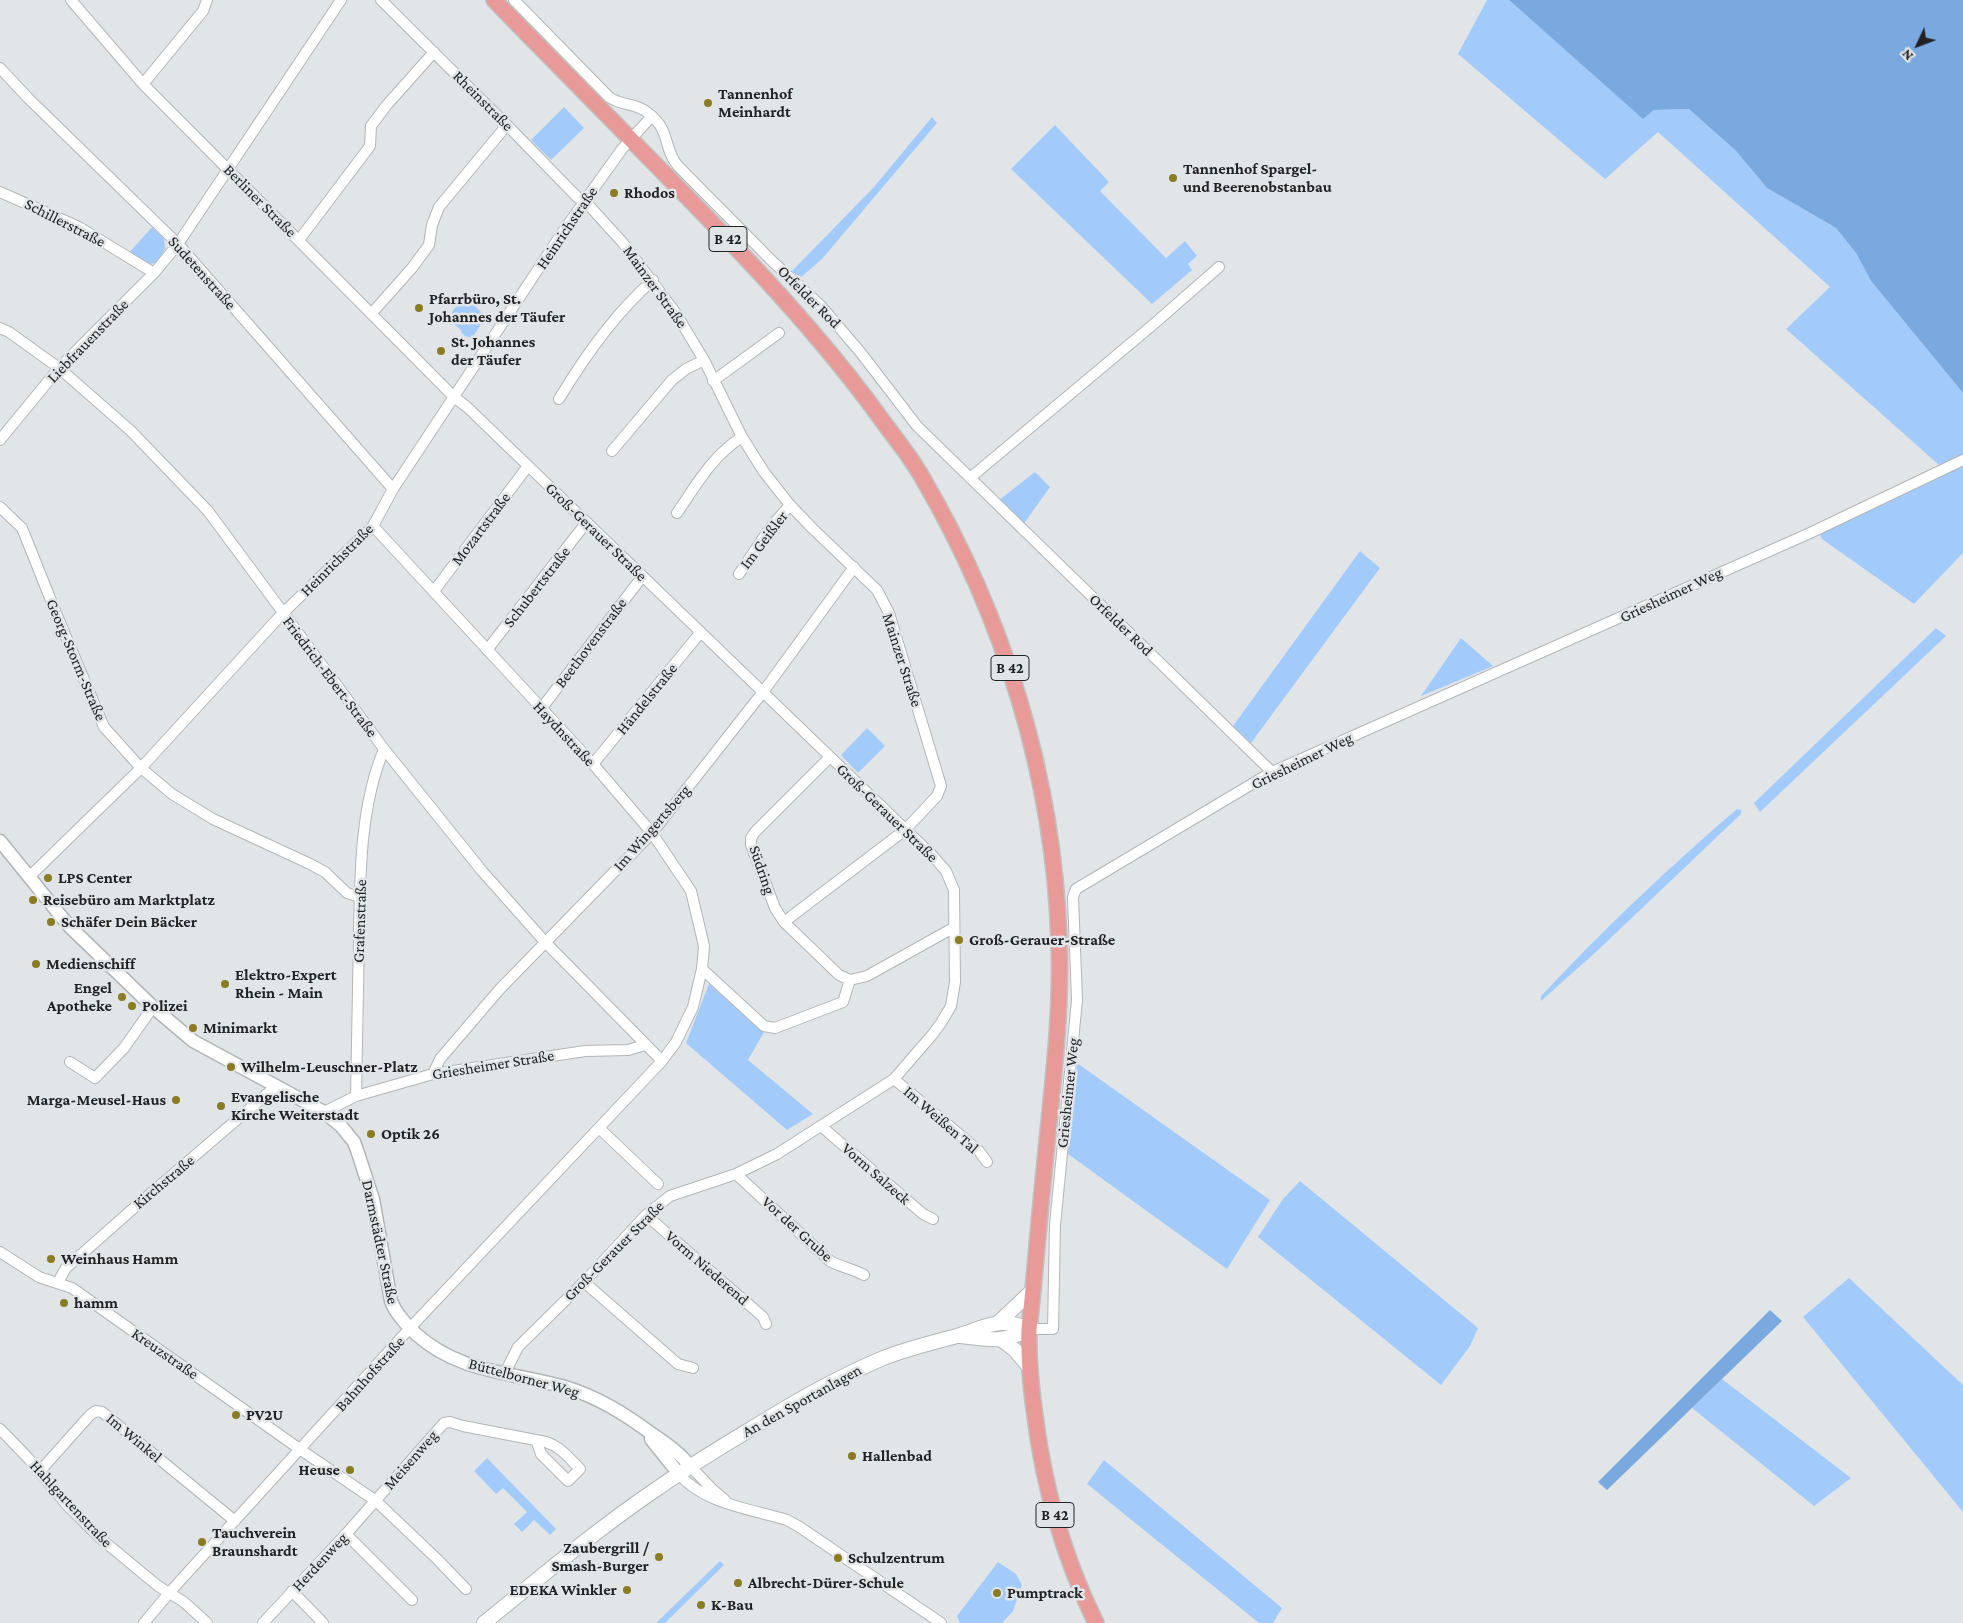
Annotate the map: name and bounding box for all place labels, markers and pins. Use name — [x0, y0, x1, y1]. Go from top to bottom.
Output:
place label: Tannenhof Meinhardt — [718, 84, 792, 122]
marker: Tannenhof Meinhardt — [702, 97, 714, 109]
place label: Tannenhof Spargel- und Beerenobstanbau — [1183, 159, 1332, 197]
marker: Tannenhof Spargel- und Beerenobstanbau — [1167, 172, 1179, 184]
place label: Rhodos — [624, 183, 675, 203]
marker: Rhodos — [608, 187, 620, 199]
place label: Pfarrbüro, St. Johannes der Täufer — [429, 289, 565, 327]
marker: Pfarrbüro, St. Johannes der Täufer — [413, 302, 425, 314]
place label: St. Johannes der Täufer — [451, 332, 535, 370]
marker: St. Johannes der Täufer — [435, 345, 447, 357]
place label: LPS Center — [58, 868, 132, 888]
marker: LPS Center — [42, 872, 54, 884]
place label: Reisebüro am Marktplatz — [43, 890, 215, 910]
marker: Reisebüro am Marktplatz — [27, 894, 39, 906]
place label: Schäfer Dein Bäcker — [61, 912, 197, 932]
marker: Schäfer Dein Bäcker — [45, 916, 57, 928]
place label: Groß-Gerauer-Straße — [969, 930, 1115, 950]
marker: Groß-Gerauer-Straße — [953, 934, 965, 946]
place label: Medienschiff — [46, 954, 135, 974]
marker: Medienschiff — [30, 958, 42, 970]
place label: Elektro-Expert Rhein - Main — [235, 965, 337, 1003]
place label: Engel Apotheke — [47, 978, 112, 1016]
marker: Elektro-Expert Rhein - Main — [219, 978, 231, 990]
marker: Engel Apotheke — [116, 991, 128, 1003]
place label: Polizei — [142, 996, 188, 1016]
marker: Polizei — [126, 1000, 138, 1012]
place label: Minimarkt — [203, 1018, 277, 1038]
marker: Minimarkt — [187, 1022, 199, 1034]
place label: Wilhelm-Leuschner-Platz — [241, 1057, 418, 1077]
marker: Wilhelm-Leuschner-Platz — [225, 1061, 237, 1073]
place label: Evangelische Kirche Weiterstadt — [231, 1087, 359, 1125]
place label: Marga-Meusel-Haus — [27, 1090, 166, 1110]
marker: Marga-Meusel-Haus — [170, 1094, 182, 1106]
marker: Evangelische Kirche Weiterstadt — [215, 1100, 227, 1112]
place label: Optik 26 — [381, 1124, 440, 1144]
marker: Optik 26 — [365, 1128, 377, 1140]
place label: Weinhaus Hamm — [61, 1249, 178, 1269]
marker: Weinhaus Hamm — [45, 1253, 57, 1265]
place label: hamm — [74, 1293, 118, 1313]
marker: hamm — [58, 1297, 70, 1309]
place label: PV2U — [246, 1405, 283, 1425]
marker: PV2U — [230, 1409, 242, 1421]
place label: Hallenbad — [862, 1446, 932, 1466]
marker: Hallenbad — [846, 1450, 858, 1462]
place label: Heuse — [299, 1460, 340, 1480]
marker: Heuse — [344, 1464, 356, 1476]
place label: Tauchverein Braunshardt — [212, 1523, 298, 1561]
marker: Tauchverein Braunshardt — [196, 1536, 208, 1548]
place label: Zaubergrill / Smash-Burger — [551, 1538, 649, 1576]
place label: Schulzentrum — [848, 1548, 945, 1568]
marker: Zaubergrill / Smash-Burger — [653, 1551, 665, 1563]
marker: Schulzentrum — [832, 1552, 844, 1564]
place label: Albrecht-Dürer-Schule — [748, 1573, 904, 1593]
marker: Albrecht-Dürer-Schule — [732, 1577, 744, 1589]
place label: EDEKA Winkler — [509, 1580, 617, 1600]
place label: Pumptrack — [1007, 1583, 1083, 1603]
marker: EDEKA Winkler — [621, 1584, 633, 1596]
marker: Pumptrack — [991, 1587, 1003, 1599]
place label: K-Bau — [711, 1595, 753, 1615]
marker: K-Bau — [695, 1599, 707, 1611]

